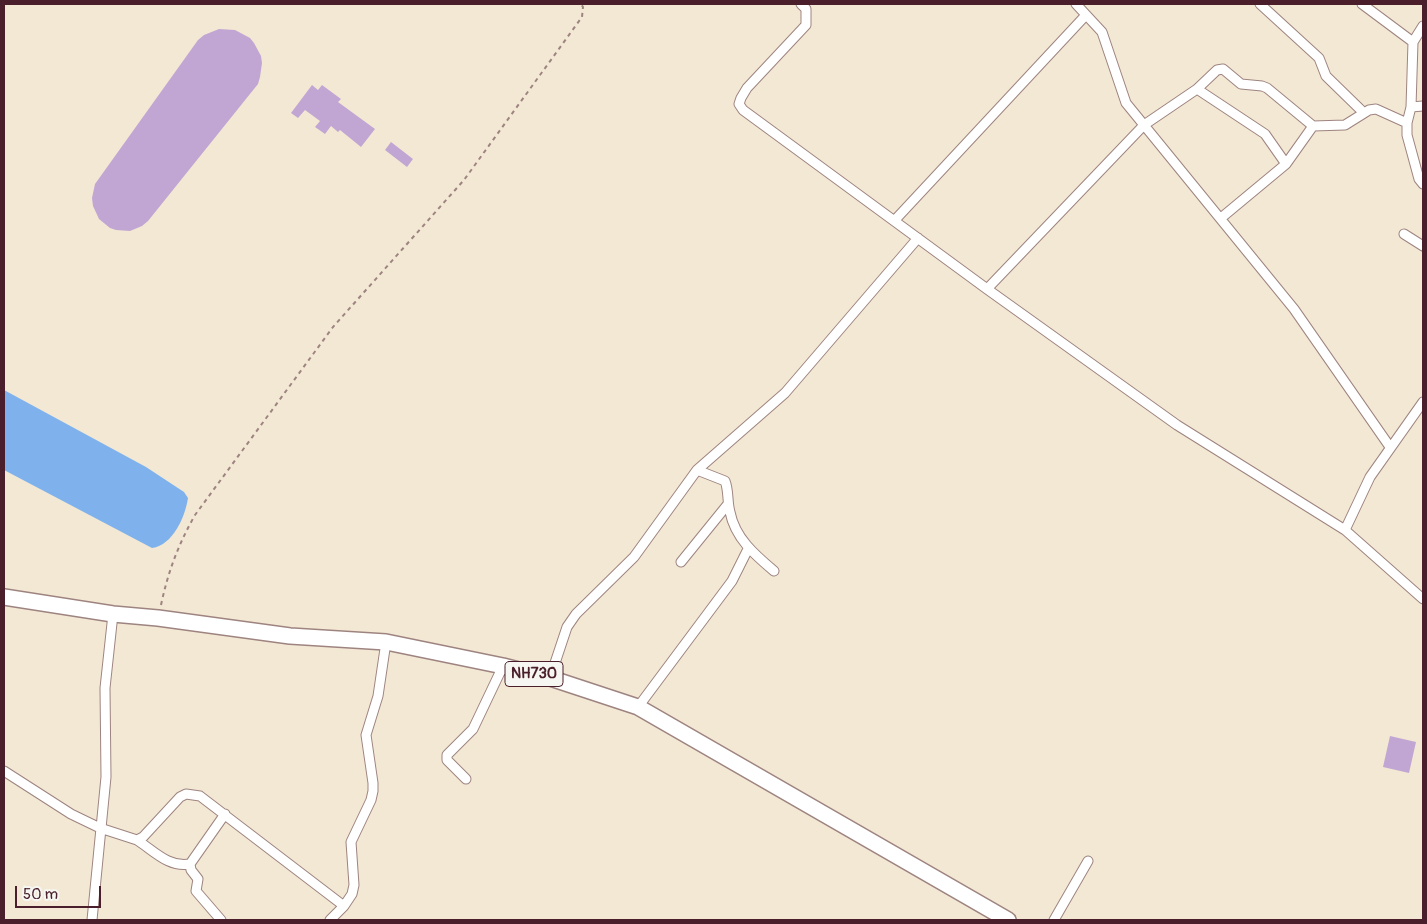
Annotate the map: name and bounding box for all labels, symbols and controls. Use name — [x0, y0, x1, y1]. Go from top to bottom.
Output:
road number: NH730 — [505, 662, 563, 686]
scale bar — [18, 876, 104, 908]
text: 50 m — [23, 885, 58, 904]

